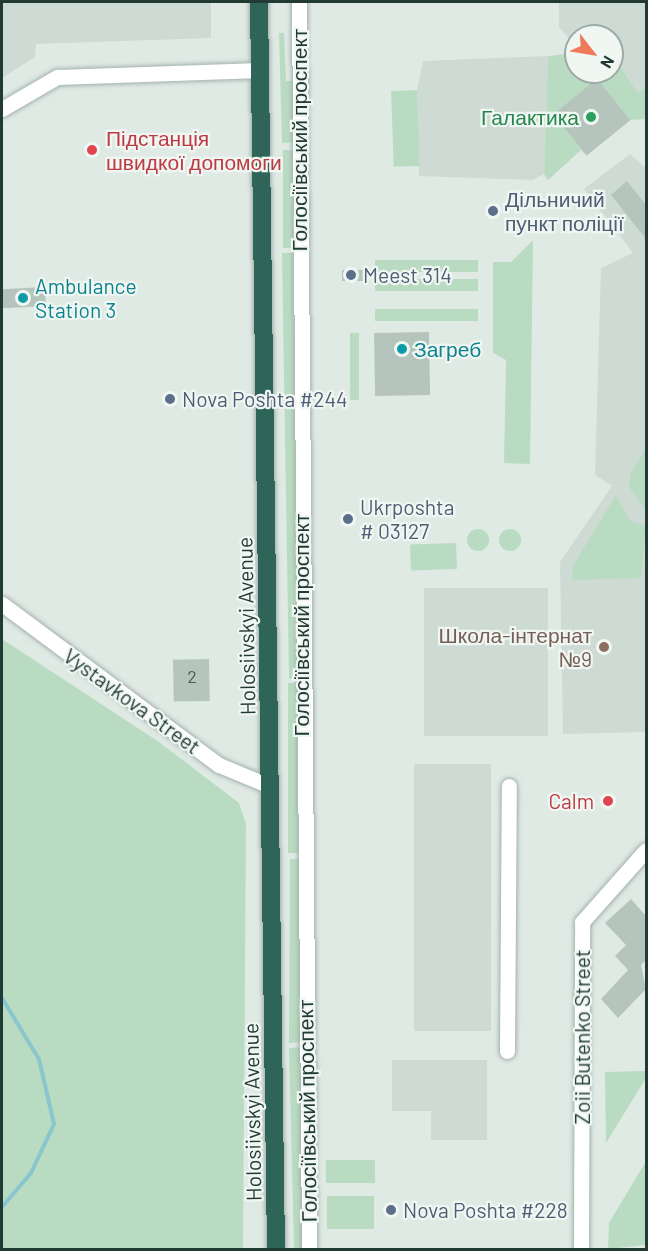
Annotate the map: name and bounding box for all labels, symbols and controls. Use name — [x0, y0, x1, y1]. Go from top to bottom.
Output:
north arrow — [564, 24, 624, 84]
street label: Голосіївський проспект — [286, 29, 312, 251]
text: N — [597, 53, 619, 72]
place label: Галактика — [481, 104, 579, 130]
marker: Галактика — [584, 110, 598, 124]
place label: Підстанція швидкої допомоги — [106, 125, 282, 175]
marker: Підстанція швидкої допомоги — [83, 141, 101, 159]
place label: Дільничий пункт поліції — [505, 186, 624, 236]
marker: Дільничий пункт поліції — [486, 204, 500, 218]
place label: Meest 314 — [363, 262, 452, 288]
marker: Meest 314 — [344, 268, 358, 282]
place label: Ambulance Station 3 — [35, 273, 137, 323]
marker: Ambulance Station 3 — [16, 291, 30, 305]
place label: Загреб — [414, 336, 481, 362]
marker: Загреб — [395, 342, 409, 356]
place label: Nova Poshta #244 — [182, 386, 348, 412]
marker: Nova Poshta #244 — [163, 392, 177, 406]
place label: Ukrposhta # 03127 — [360, 494, 454, 544]
marker: Ukrposhta # 03127 — [341, 512, 355, 526]
street label: Голосіївський проспект — [288, 514, 314, 736]
street label: Holosiivskyi Avenue — [232, 537, 260, 715]
place label: Школа-інтернат №9 — [438, 622, 592, 672]
marker: Школа-інтернат №9 — [597, 640, 611, 654]
street label: Vystavkova Street — [59, 643, 205, 759]
house number: 2 — [187, 665, 197, 687]
place label: Calm — [548, 788, 594, 814]
marker: Calm — [599, 792, 617, 810]
street label: Zoii Butenko Street — [569, 950, 595, 1124]
street label: Голосіївський проспект — [292, 999, 322, 1223]
street label: Holosiivskyi Avenue — [238, 1023, 266, 1201]
place label: Nova Poshta #228 — [403, 1197, 568, 1223]
marker: Nova Poshta #228 — [384, 1203, 398, 1217]

